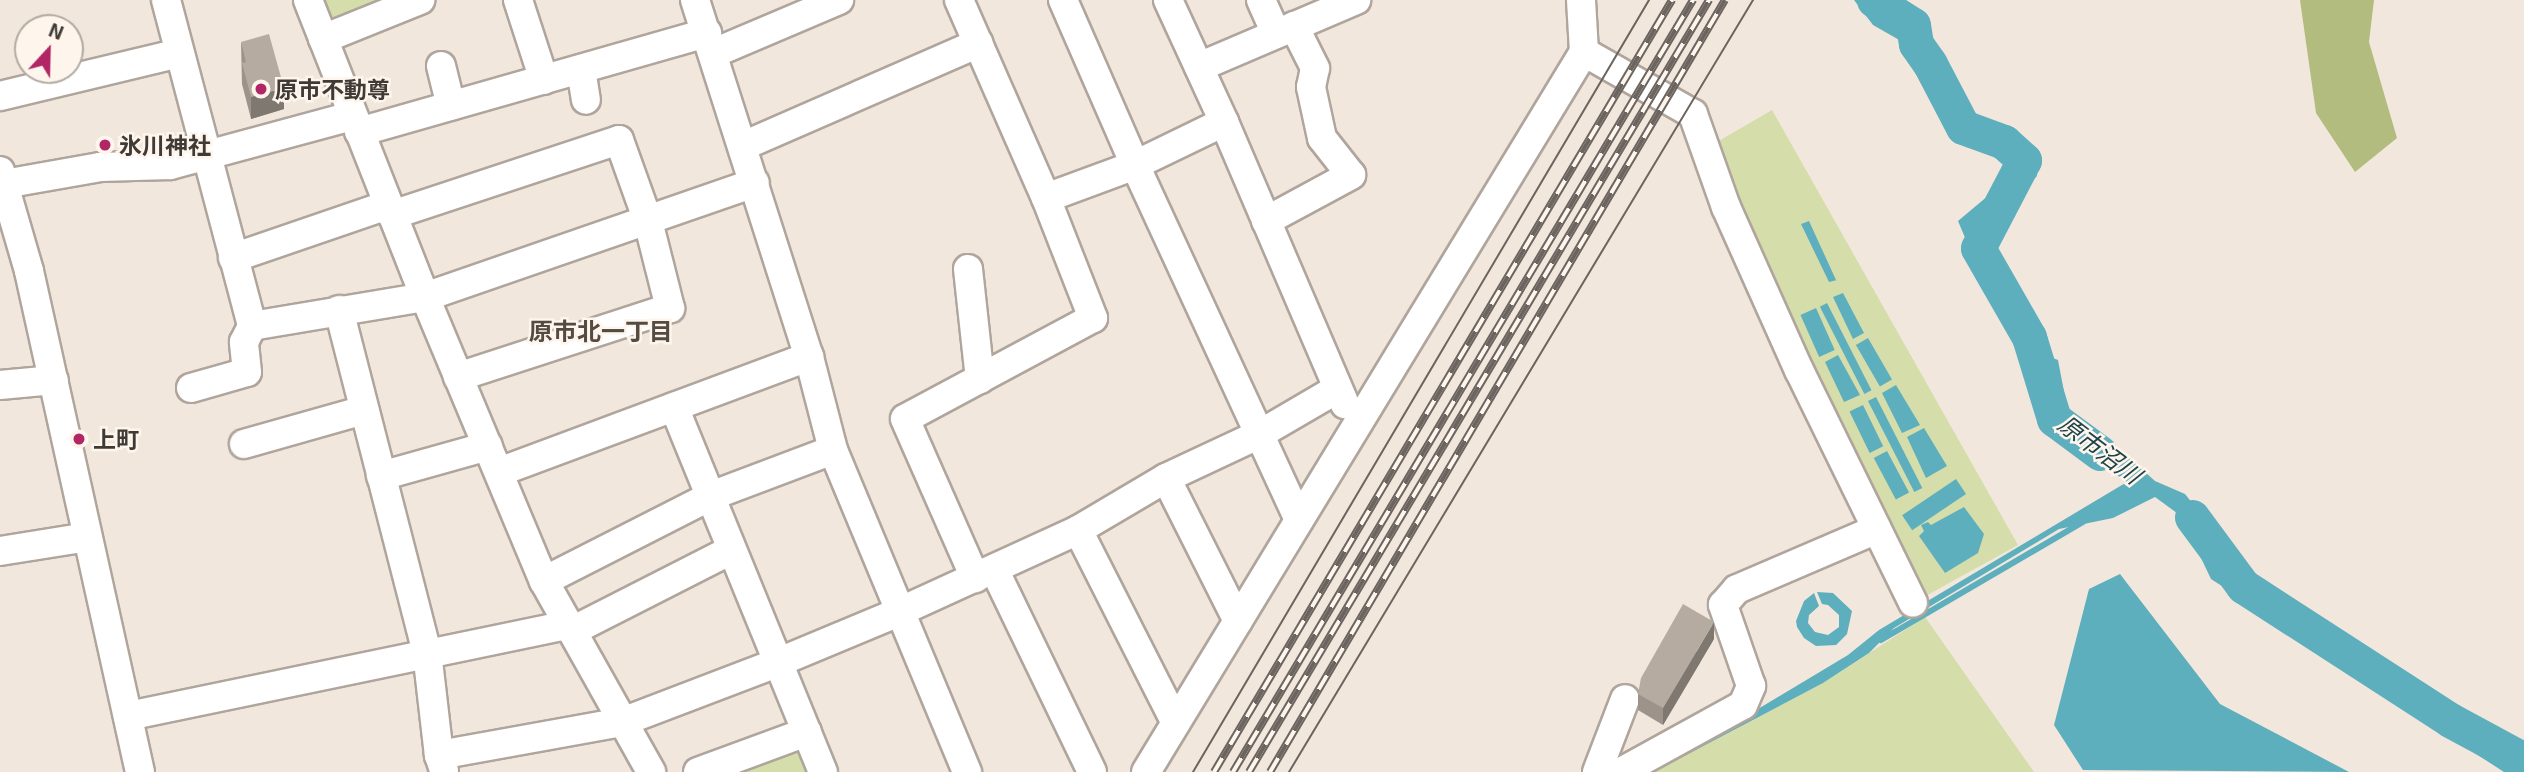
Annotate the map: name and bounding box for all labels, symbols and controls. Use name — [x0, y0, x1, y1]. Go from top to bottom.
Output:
north arrow — [14, 14, 84, 84]
text: N — [46, 18, 67, 44]
place label: 原市不動尊 — [275, 75, 390, 103]
marker: 原市不動尊 — [253, 81, 269, 97]
place label: 氷川神社 — [119, 131, 211, 159]
marker: 氷川神社 — [97, 137, 113, 153]
district label: 原市北一丁目 — [529, 317, 673, 345]
water label: 原市沼川 — [2053, 409, 2147, 489]
place label: 上町 — [93, 425, 139, 453]
marker: 上町 — [71, 431, 87, 447]

